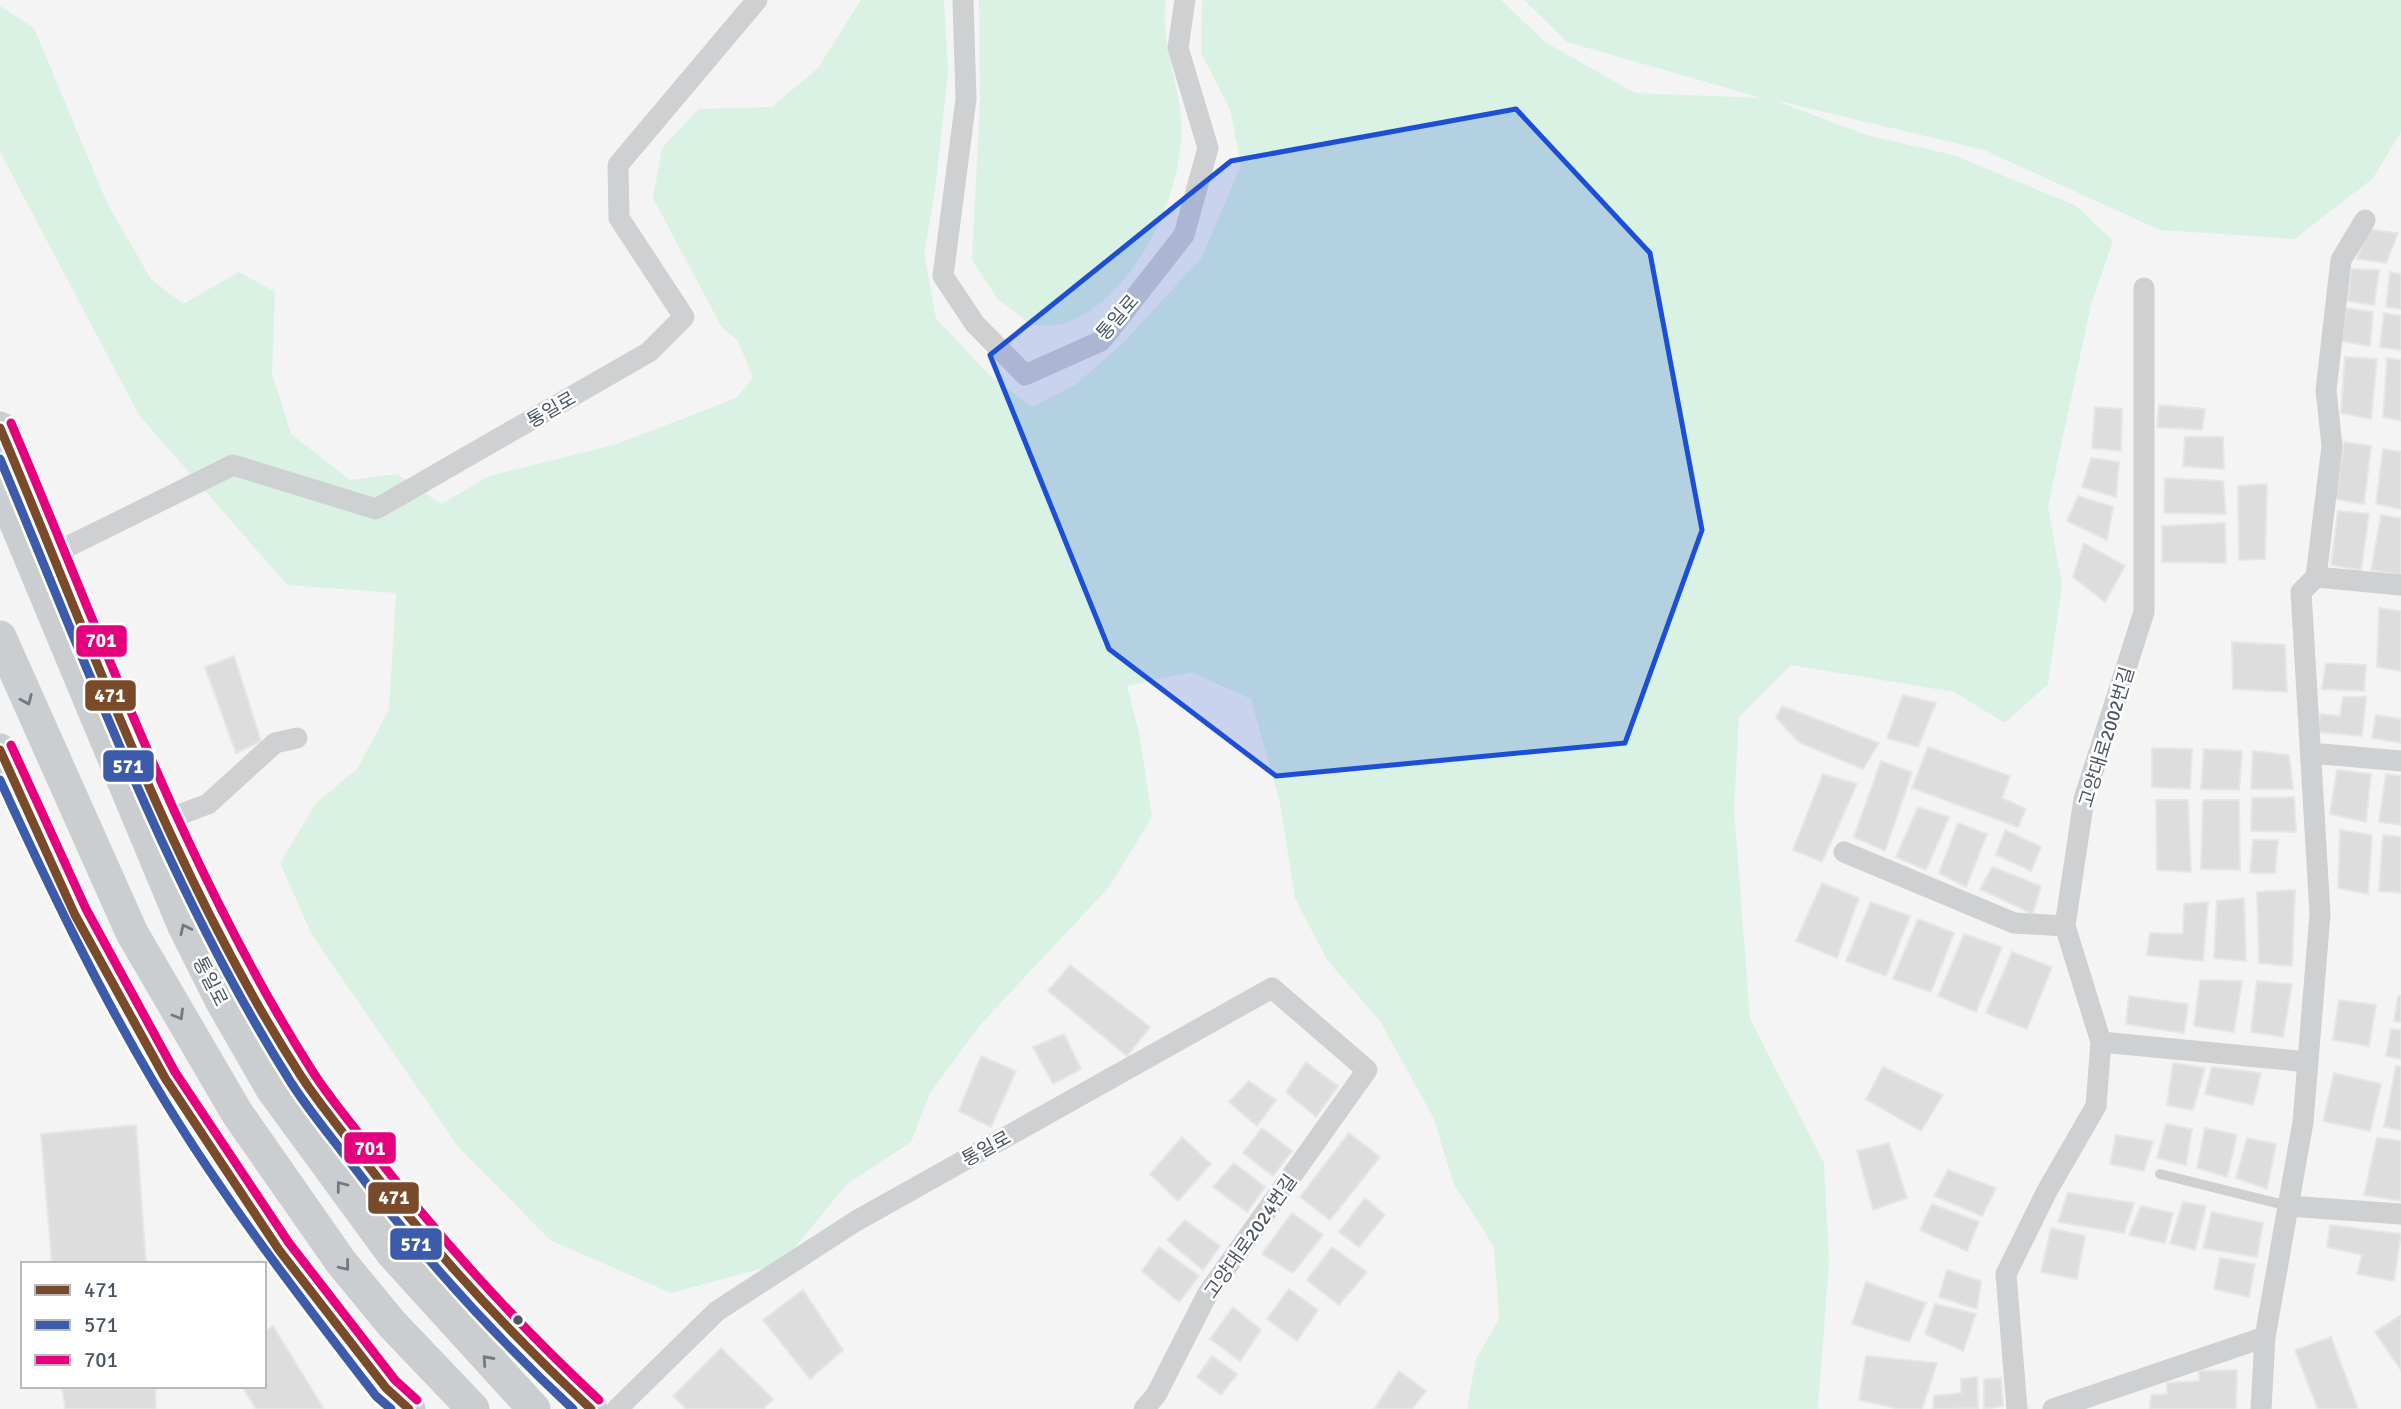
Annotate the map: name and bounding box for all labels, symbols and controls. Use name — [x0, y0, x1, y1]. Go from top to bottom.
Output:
street label: 통일로 — [1091, 290, 1144, 345]
street label: 통일로 — [523, 386, 580, 433]
line badge: 701 — [75, 624, 128, 658]
text: 701 — [86, 629, 116, 653]
street label: 고양대로2002번길 — [2074, 664, 2140, 811]
line badge: 471 — [84, 679, 137, 712]
text: 471 — [95, 684, 125, 708]
one-way arrow — [18, 693, 32, 705]
line badge: 571 — [102, 749, 155, 783]
text: 571 — [113, 755, 143, 779]
one-way arrow — [179, 924, 193, 936]
street label: 통일로 — [188, 953, 233, 1010]
one-way arrow — [171, 1007, 184, 1020]
street label: 통일로 — [958, 1126, 1015, 1172]
line badge: 701 — [343, 1131, 397, 1165]
text: 701 — [355, 1137, 385, 1161]
street label: 고양대로2024번길 — [1199, 1170, 1302, 1303]
one-way arrow — [336, 1181, 349, 1194]
line badge: 471 — [367, 1181, 420, 1215]
text: 471 — [379, 1186, 409, 1210]
line badge: 571 — [389, 1227, 443, 1261]
text: 571 — [401, 1233, 431, 1257]
one-way arrow — [336, 1258, 349, 1270]
legend — [21, 1262, 266, 1388]
text: 471 — [84, 1277, 118, 1303]
text: 571 — [84, 1312, 118, 1338]
unlabelled marker — [511, 1313, 525, 1327]
text: 701 — [84, 1347, 118, 1373]
one-way arrow — [483, 1355, 495, 1368]

